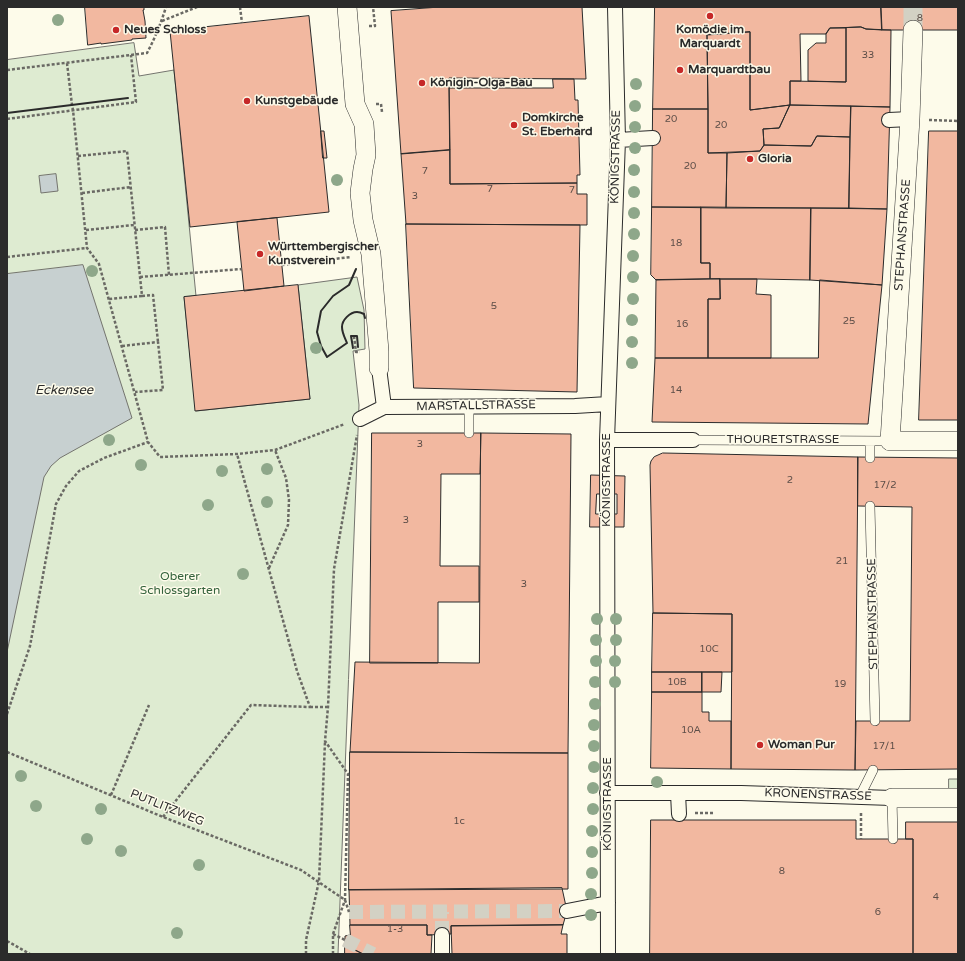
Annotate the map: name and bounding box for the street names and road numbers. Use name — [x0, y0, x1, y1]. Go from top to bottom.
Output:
street label: KÖNIGSTRASSE — [608, 110, 624, 204]
street label: STEPHANSTRASSE — [892, 179, 914, 291]
street label: MARSTALLSTRASSE — [416, 398, 536, 414]
street label: KÖNIGSTRASSE — [600, 433, 614, 527]
street label: THOURETSTRASSE — [727, 433, 839, 447]
street label: STEPHANSTRASSE — [865, 558, 881, 670]
street label: KÖNIGSTRASSE — [601, 757, 615, 851]
street label: KRONENSTRASSE — [764, 786, 872, 804]
street label: PUTLITZWEG — [128, 787, 206, 829]

